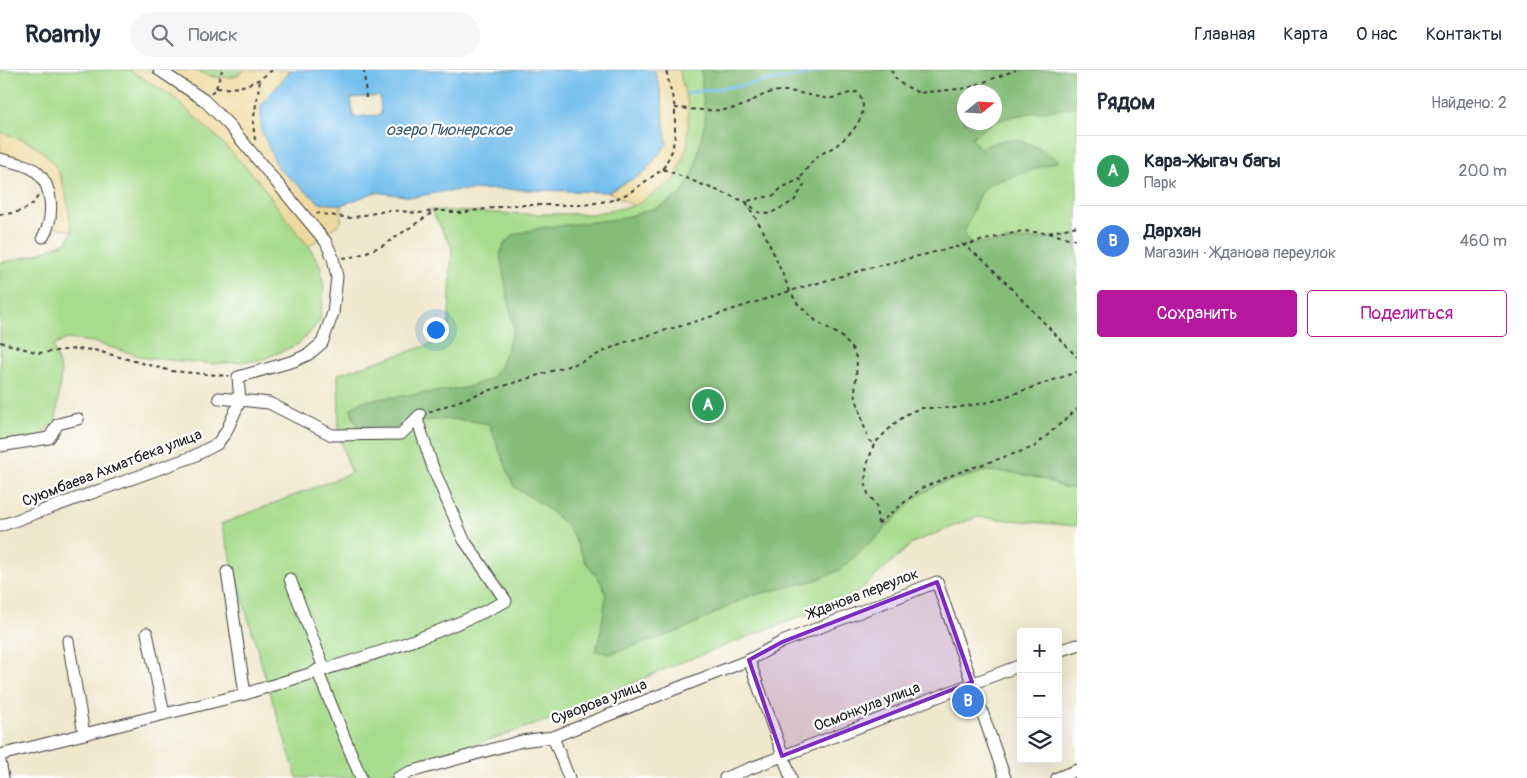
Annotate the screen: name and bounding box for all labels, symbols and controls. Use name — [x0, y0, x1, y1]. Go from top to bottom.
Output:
search box — [130, 12, 480, 57]
text: Roamly — [25, 20, 100, 49]
icon: search — [148, 21, 176, 49]
text: Поиск — [188, 23, 238, 47]
text: Главная — [1194, 23, 1255, 46]
text: Карта — [1283, 23, 1328, 46]
text: О нас — [1356, 23, 1398, 46]
text: Контакты — [1426, 23, 1502, 46]
north arrow — [957, 85, 1002, 130]
text: Рядом — [1097, 89, 1155, 116]
text: Найдено: 2 — [1431, 93, 1507, 113]
water label: озеро Пионерское — [386, 120, 514, 140]
text: Кара-Жыгач багы — [1144, 149, 1281, 173]
text: A — [1108, 161, 1118, 181]
text: 200 m — [1459, 161, 1507, 181]
text: Парк — [1144, 173, 1177, 193]
text: Дархан — [1144, 219, 1201, 243]
text: B — [1108, 231, 1118, 251]
text: 460 m — [1460, 231, 1507, 251]
text: Магазин · Жданова переулок — [1144, 243, 1336, 263]
button: Сохранить — [1097, 290, 1297, 337]
button: Поделиться — [1307, 290, 1507, 337]
your location — [423, 317, 449, 343]
pin: A — [692, 386, 724, 424]
street label: Суюмбаева Ахматбека улица — [20, 425, 204, 511]
street label: Жданова переулок — [803, 564, 922, 625]
map controls — [1017, 628, 1062, 763]
button: + — [1017, 628, 1062, 673]
button: − — [1017, 673, 1062, 718]
street label: Суворова улица — [548, 675, 650, 729]
street label: Осмонкула улица — [811, 678, 923, 736]
pin: B — [952, 682, 984, 720]
button: layers — [1017, 718, 1062, 763]

